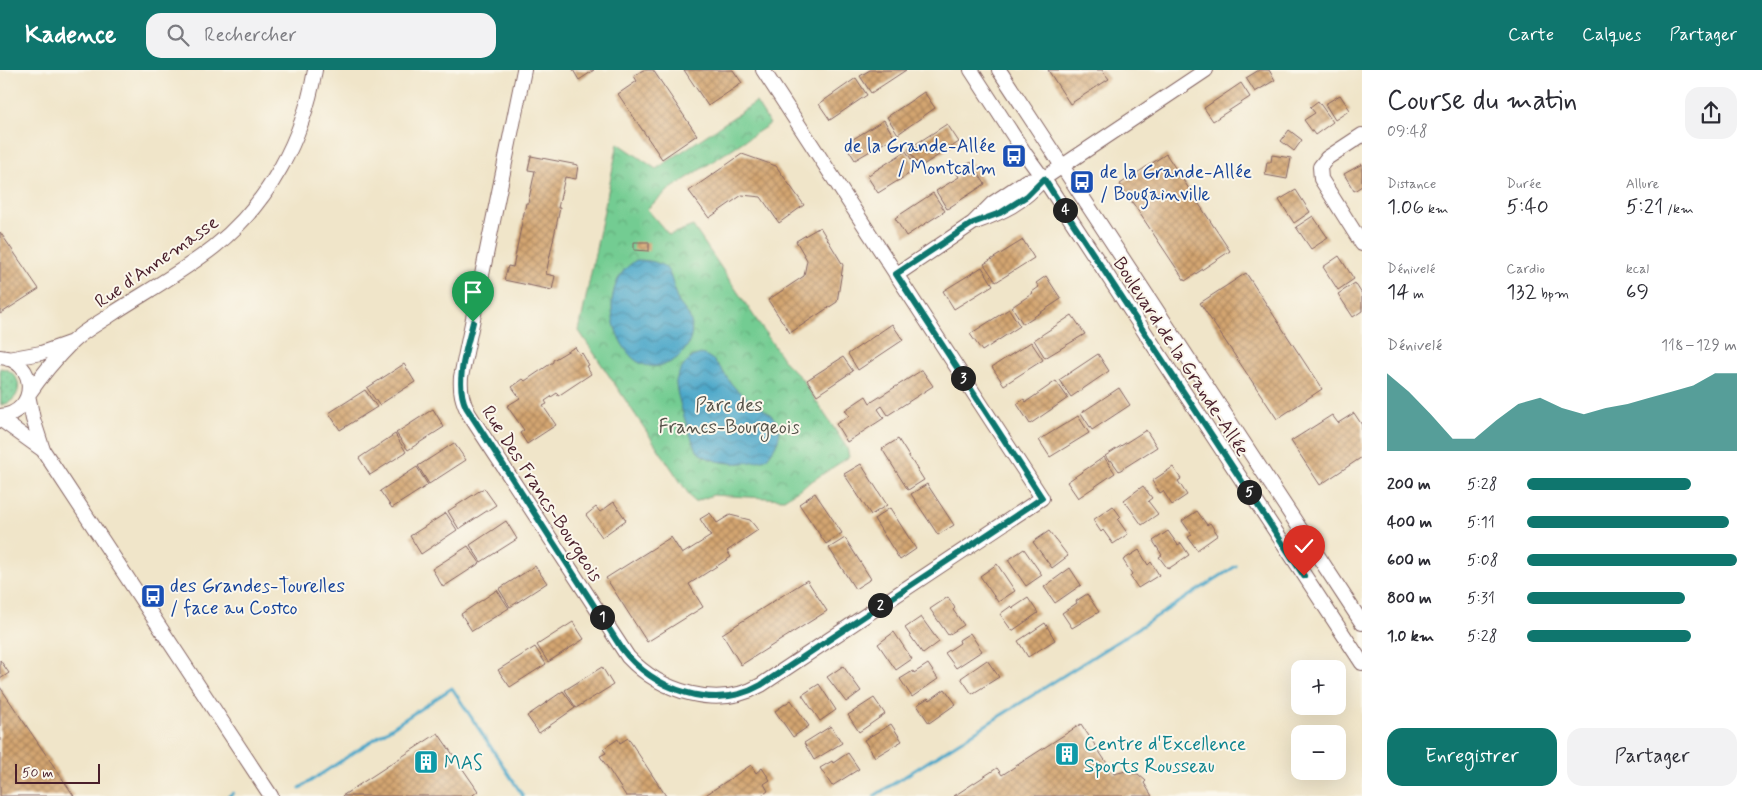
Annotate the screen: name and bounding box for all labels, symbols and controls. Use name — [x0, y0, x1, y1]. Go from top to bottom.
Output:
search box — [146, 13, 496, 58]
text: Kadence — [25, 20, 116, 51]
icon: search — [164, 21, 192, 49]
text: Rechercher — [204, 23, 297, 48]
text: Carte — [1508, 23, 1554, 47]
text: Calques — [1582, 23, 1641, 47]
text: Partager — [1669, 23, 1737, 47]
text: Course du matin — [1387, 83, 1577, 120]
button: share — [1685, 87, 1737, 139]
text: 09:48 — [1387, 121, 1428, 142]
place label: de la Grande-Allée / Montcalm — [844, 134, 996, 181]
bus stop icon: de la Grande-Allée / Montcalm — [1001, 143, 1027, 169]
place label: de la Grande-Allée / Bougainville — [1100, 160, 1252, 210]
bus stop icon: de la Grande-Allée / Bougainville — [1069, 169, 1095, 195]
text: Distance — [1387, 175, 1436, 193]
text: Durée — [1506, 175, 1542, 193]
text: Allure — [1626, 175, 1659, 193]
text: 1.06 — [1387, 193, 1424, 221]
text: 5:40 — [1506, 193, 1549, 221]
text: 5:21 — [1626, 193, 1663, 221]
pin: 4 — [1052, 198, 1078, 222]
text: km — [1424, 200, 1448, 218]
text: /km — [1663, 200, 1694, 218]
text: 4 — [1061, 201, 1070, 219]
street label: Rue d'Annemasse — [90, 210, 224, 314]
street label: Boulevard de la Grande-Allée — [1107, 252, 1255, 461]
text: Dénivelé — [1387, 260, 1435, 278]
text: Cardio — [1506, 260, 1545, 278]
text: kcal — [1626, 260, 1649, 278]
pin — [452, 271, 494, 322]
icon: arrive — [459, 278, 487, 306]
text: 14 — [1387, 278, 1409, 306]
text: 132 — [1506, 278, 1537, 306]
text: 69 — [1626, 278, 1649, 306]
text: m — [1409, 285, 1424, 303]
text: bpm — [1537, 285, 1569, 303]
text: Dénivelé — [1387, 335, 1442, 356]
text: 118–129 m — [1661, 335, 1737, 356]
pin: 3 — [950, 366, 976, 390]
text: 3 — [960, 369, 967, 387]
park label: Parc des Francs-Bourgeois — [658, 393, 800, 442]
street label: Rue Des Francs-Bourgeois — [474, 401, 609, 588]
text: 200 m — [1387, 474, 1431, 495]
text: 5:28 — [1467, 474, 1497, 495]
pin: 5 — [1236, 480, 1262, 504]
text: 5 — [1245, 483, 1254, 501]
text: 400 m — [1387, 512, 1432, 533]
text: 5:11 — [1467, 512, 1495, 533]
pin — [1283, 525, 1325, 576]
icon: check — [1290, 532, 1318, 560]
text: 600 m — [1387, 550, 1431, 571]
text: 5:08 — [1467, 550, 1499, 571]
place label: des Grandes-Tourelles / face au Costco — [170, 574, 345, 621]
bus stop icon: des Grandes-Tourelles / face au Costco — [140, 583, 166, 609]
text: 800 m — [1387, 588, 1432, 609]
text: 5:31 — [1467, 588, 1495, 609]
pin: 2 — [868, 592, 892, 618]
text: 2 — [877, 596, 884, 614]
pin: 1 — [590, 604, 614, 630]
text: 1 — [599, 608, 606, 626]
text: 1.0 km — [1387, 626, 1434, 647]
text: 5:28 — [1467, 626, 1497, 647]
map controls — [1291, 660, 1346, 780]
button: + — [1291, 660, 1346, 715]
button: − — [1291, 725, 1346, 780]
button: Enregistrer — [1387, 728, 1557, 786]
button: Partager — [1567, 728, 1737, 786]
place label: Centre d'Excellence Sports Rousseau — [1084, 732, 1246, 779]
building icon: Centre d'Excellence Sports Rousseau — [1054, 741, 1080, 767]
building icon: MAS — [413, 749, 439, 775]
place label: MAS — [444, 751, 483, 776]
scale bar — [15, 761, 100, 784]
text: 50 m — [22, 764, 53, 782]

